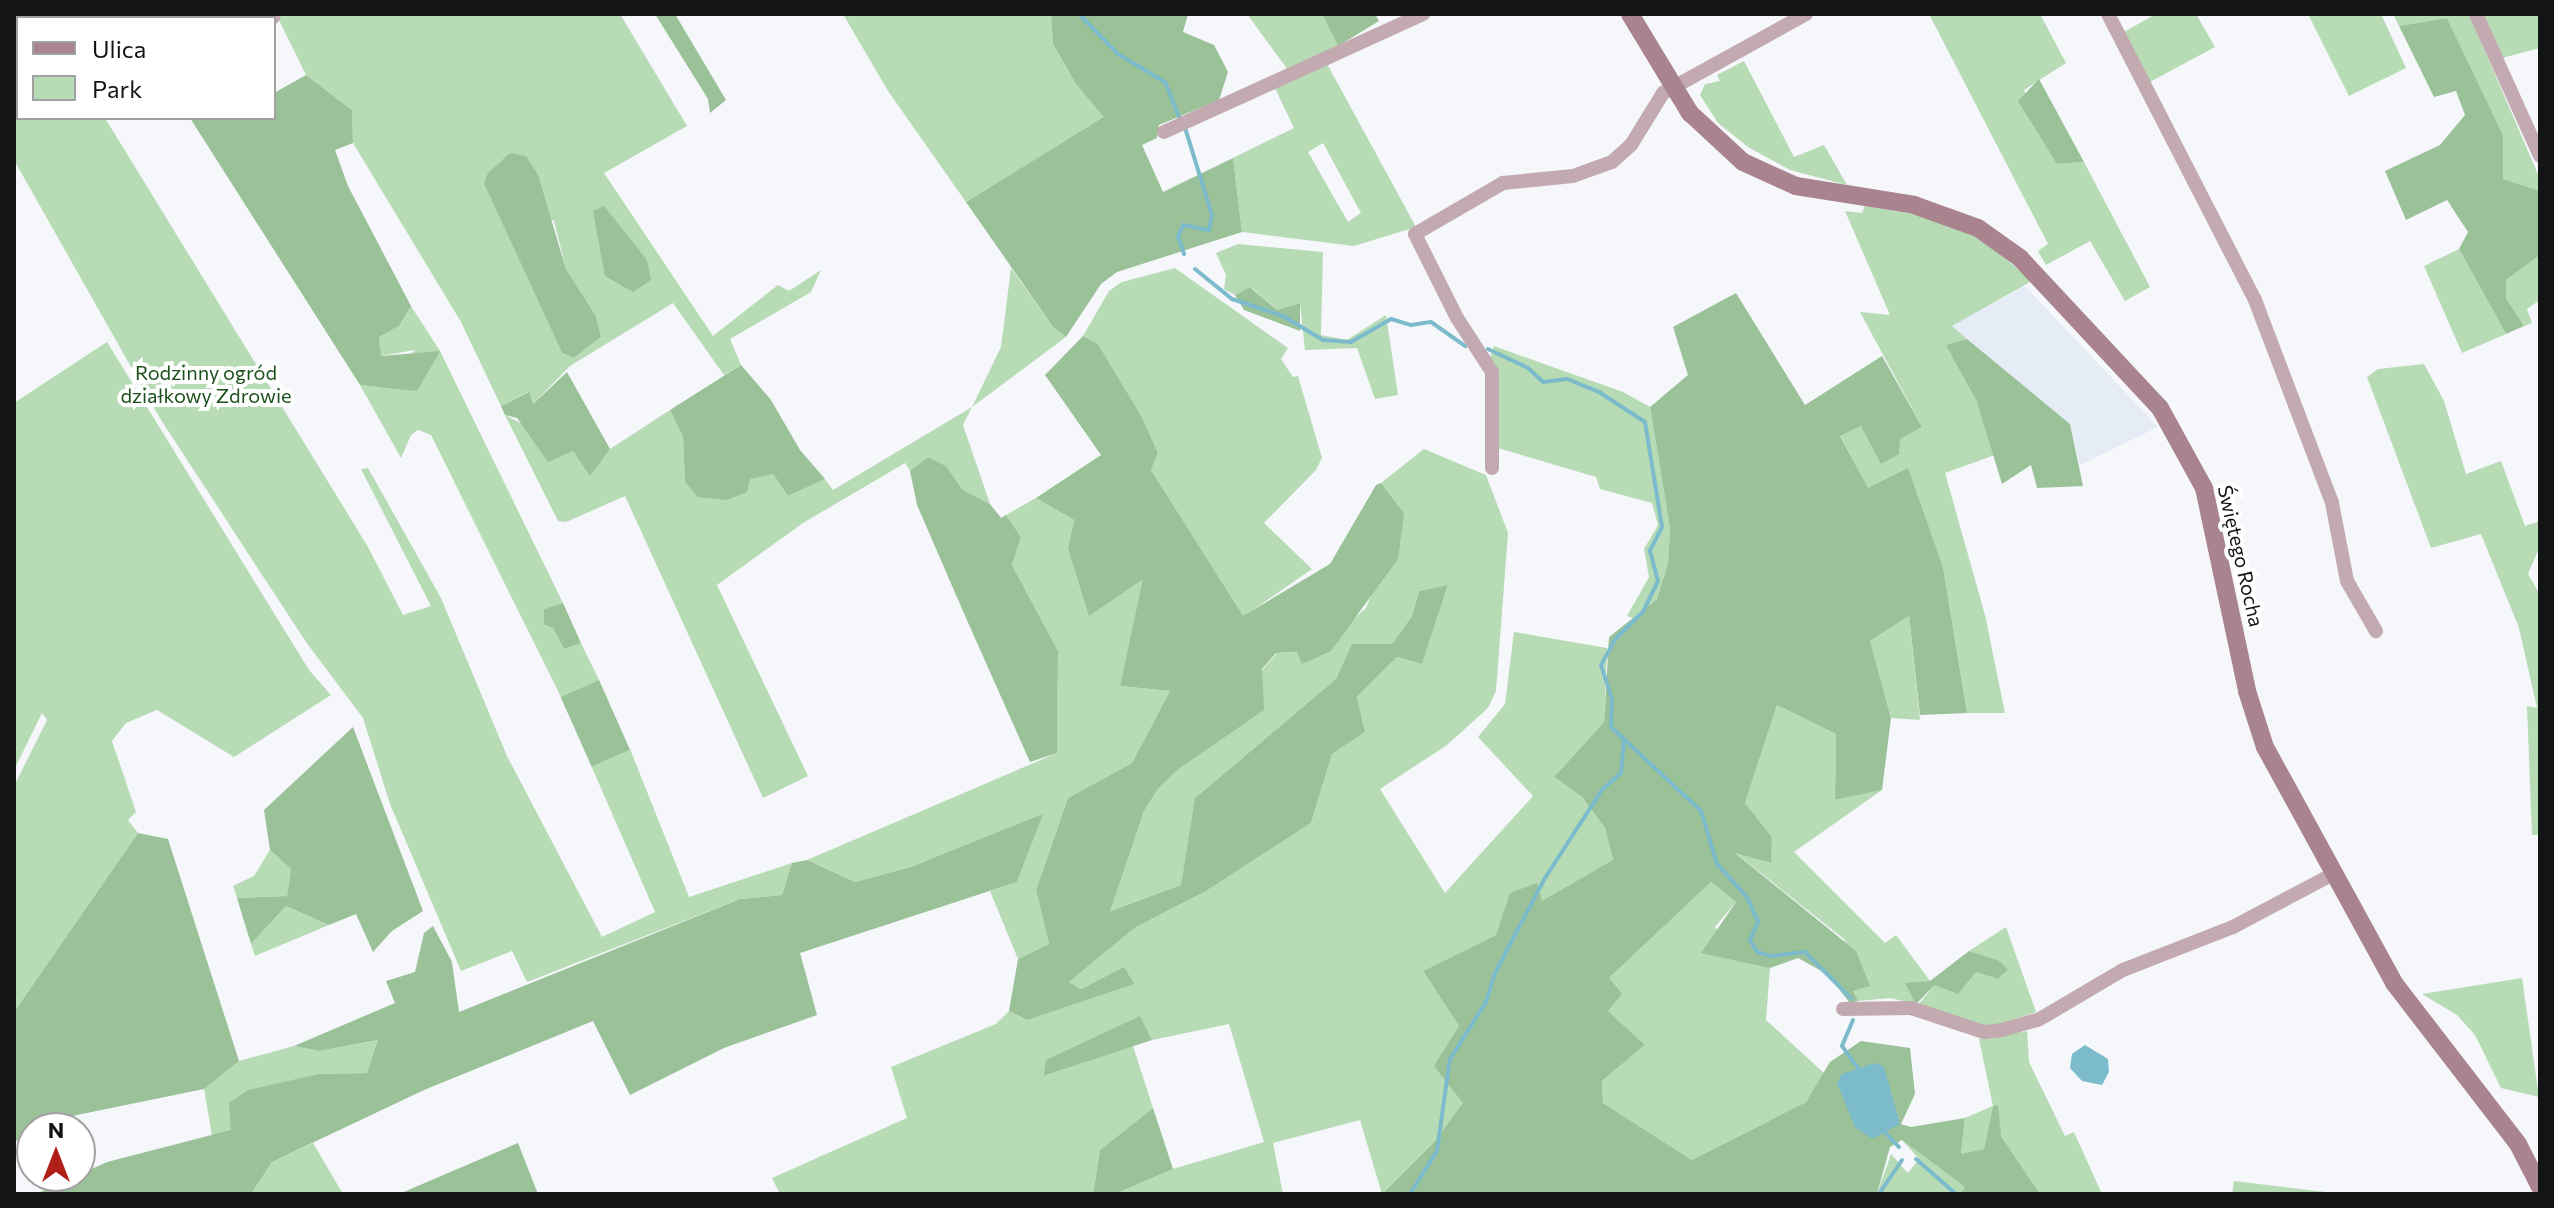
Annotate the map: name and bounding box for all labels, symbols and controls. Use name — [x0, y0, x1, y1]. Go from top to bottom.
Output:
legend — [16, 16, 276, 120]
text: Ulica — [92, 34, 146, 63]
text: Park — [92, 74, 142, 103]
park label: Rodzinny ogród działkowy Zdrowie — [120, 361, 292, 408]
street label: Świętego Rocha — [2213, 483, 2269, 629]
north arrow — [16, 1112, 96, 1192]
text: N — [48, 1116, 64, 1143]

